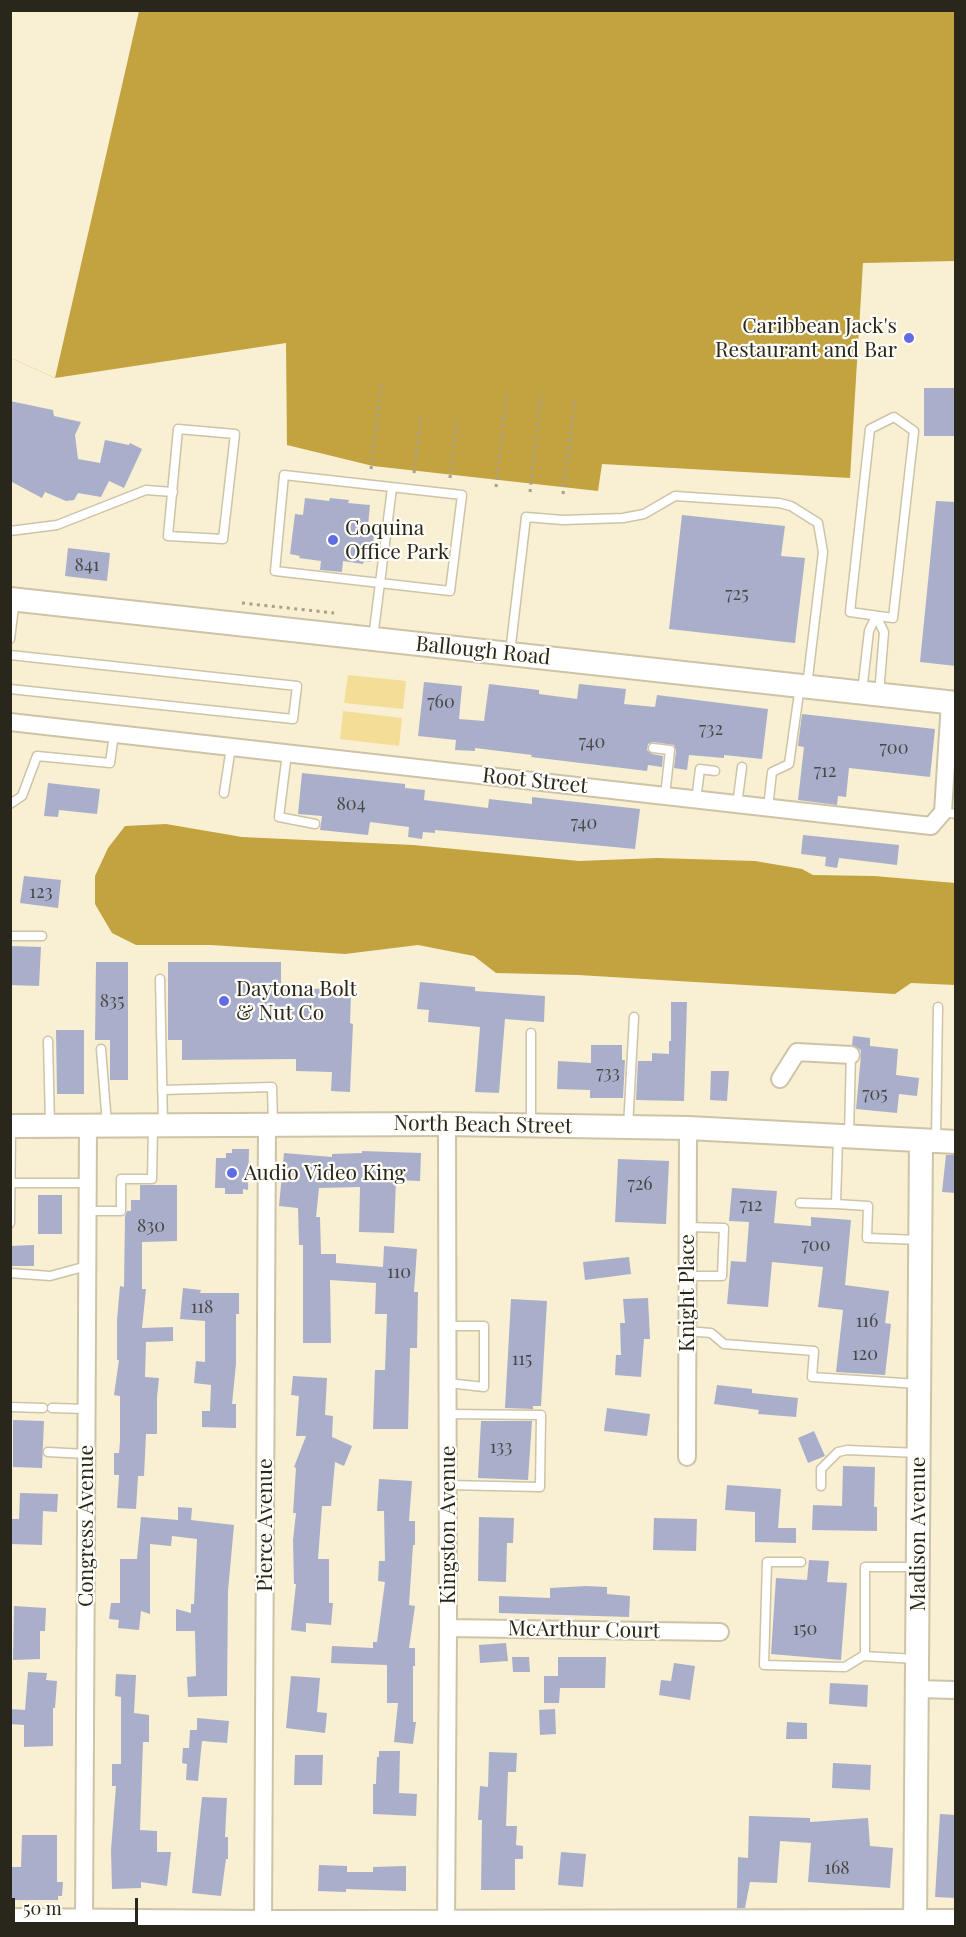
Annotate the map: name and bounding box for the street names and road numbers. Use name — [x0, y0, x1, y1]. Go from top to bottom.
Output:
street label: Ballough Road — [414, 631, 552, 671]
street label: Root Street — [481, 763, 589, 799]
street label: North Beach Street — [393, 1111, 573, 1139]
street label: Knight Place — [674, 1234, 700, 1352]
street label: Congress Avenue — [73, 1445, 99, 1607]
street label: Kingston Avenue — [435, 1446, 461, 1604]
street label: Madison Avenue — [905, 1457, 931, 1611]
street label: Pierce Avenue — [252, 1458, 278, 1592]
street label: McArthur Court — [508, 1616, 660, 1644]

